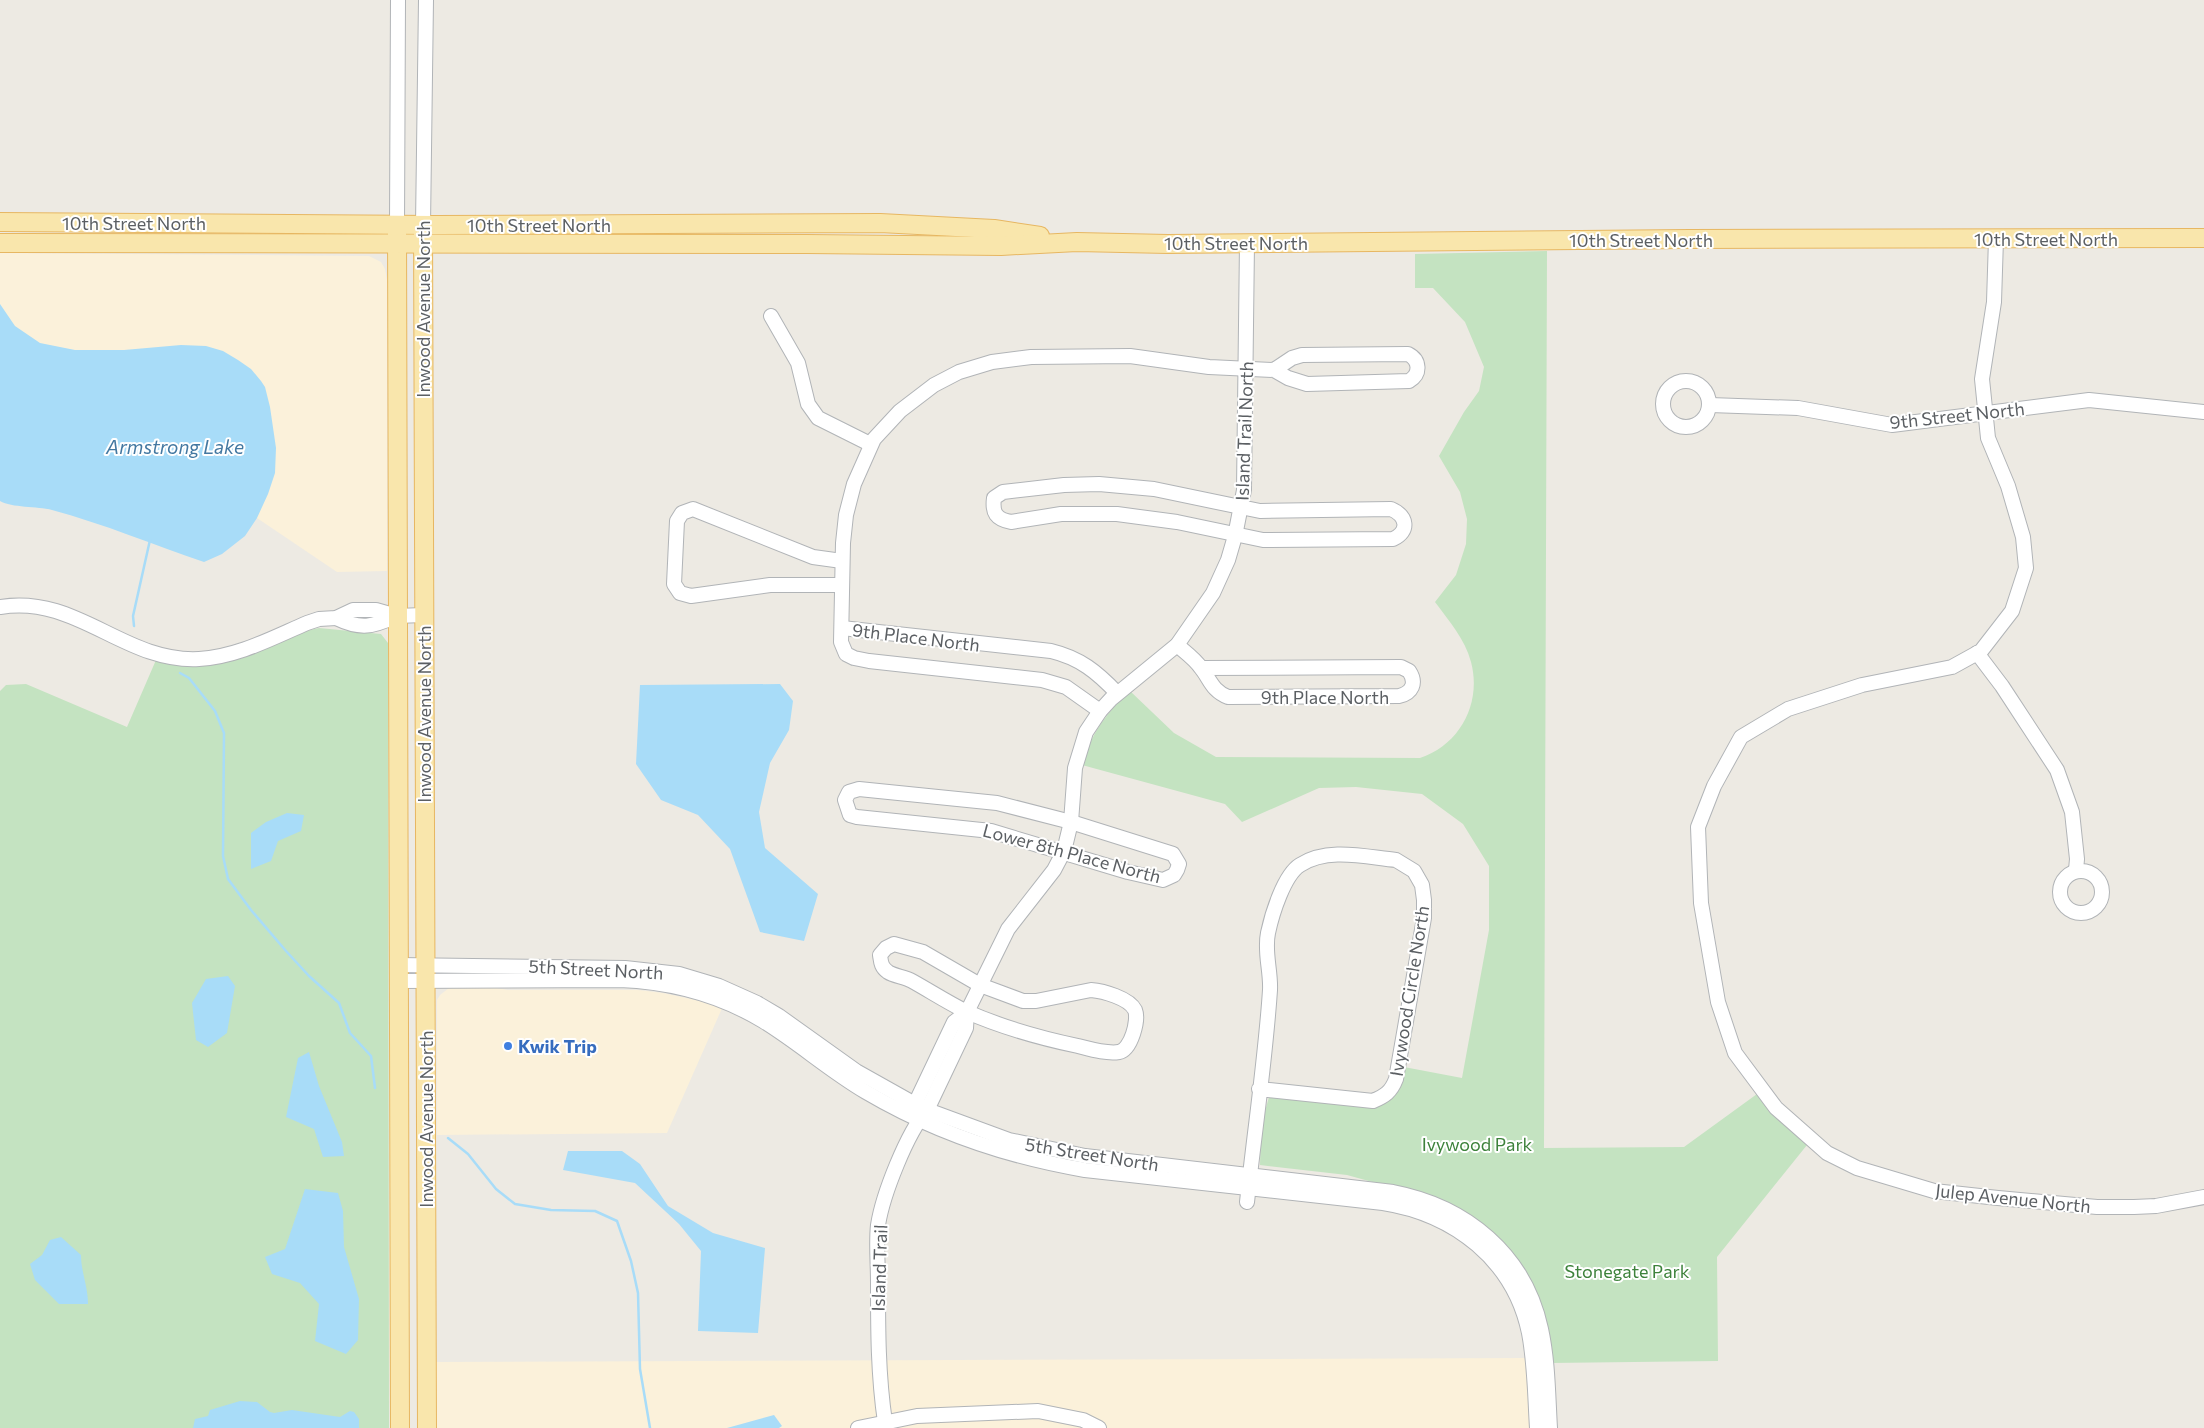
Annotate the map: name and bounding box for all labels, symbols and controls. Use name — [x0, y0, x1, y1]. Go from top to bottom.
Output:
street label: 10th Street North — [62, 212, 206, 234]
street label: 10th Street North — [467, 214, 611, 236]
street label: Inwood Avenue North — [412, 220, 434, 398]
street label: 10th Street North — [1974, 228, 2118, 250]
street label: 10th Street North — [1569, 229, 1713, 251]
street label: 10th Street North — [1164, 232, 1308, 254]
street label: Island Trail North — [1231, 361, 1257, 501]
street label: 9th Street North — [1888, 397, 2026, 433]
water label: Armstrong Lake — [105, 435, 244, 458]
street label: 9th Place North — [851, 618, 981, 656]
street label: Inwood Avenue North — [413, 625, 435, 803]
street label: 9th Place North — [1261, 686, 1389, 708]
street label: Lower 8th Place North — [981, 819, 1163, 887]
street label: Ivywood Circle North — [1385, 904, 1433, 1078]
street label: 5th Street North — [528, 954, 664, 984]
street label: Inwood Avenue North — [415, 1030, 437, 1208]
place label: Kwik Trip — [518, 1035, 597, 1057]
marker: Kwik Trip — [502, 1040, 514, 1052]
street label: 5th Street North — [1024, 1133, 1160, 1175]
park label: Ivywood Park — [1422, 1133, 1533, 1155]
street label: Julep Avenue North — [1934, 1179, 2092, 1217]
street label: Island Trail — [866, 1224, 892, 1312]
park label: Stonegate Park — [1564, 1260, 1690, 1282]

